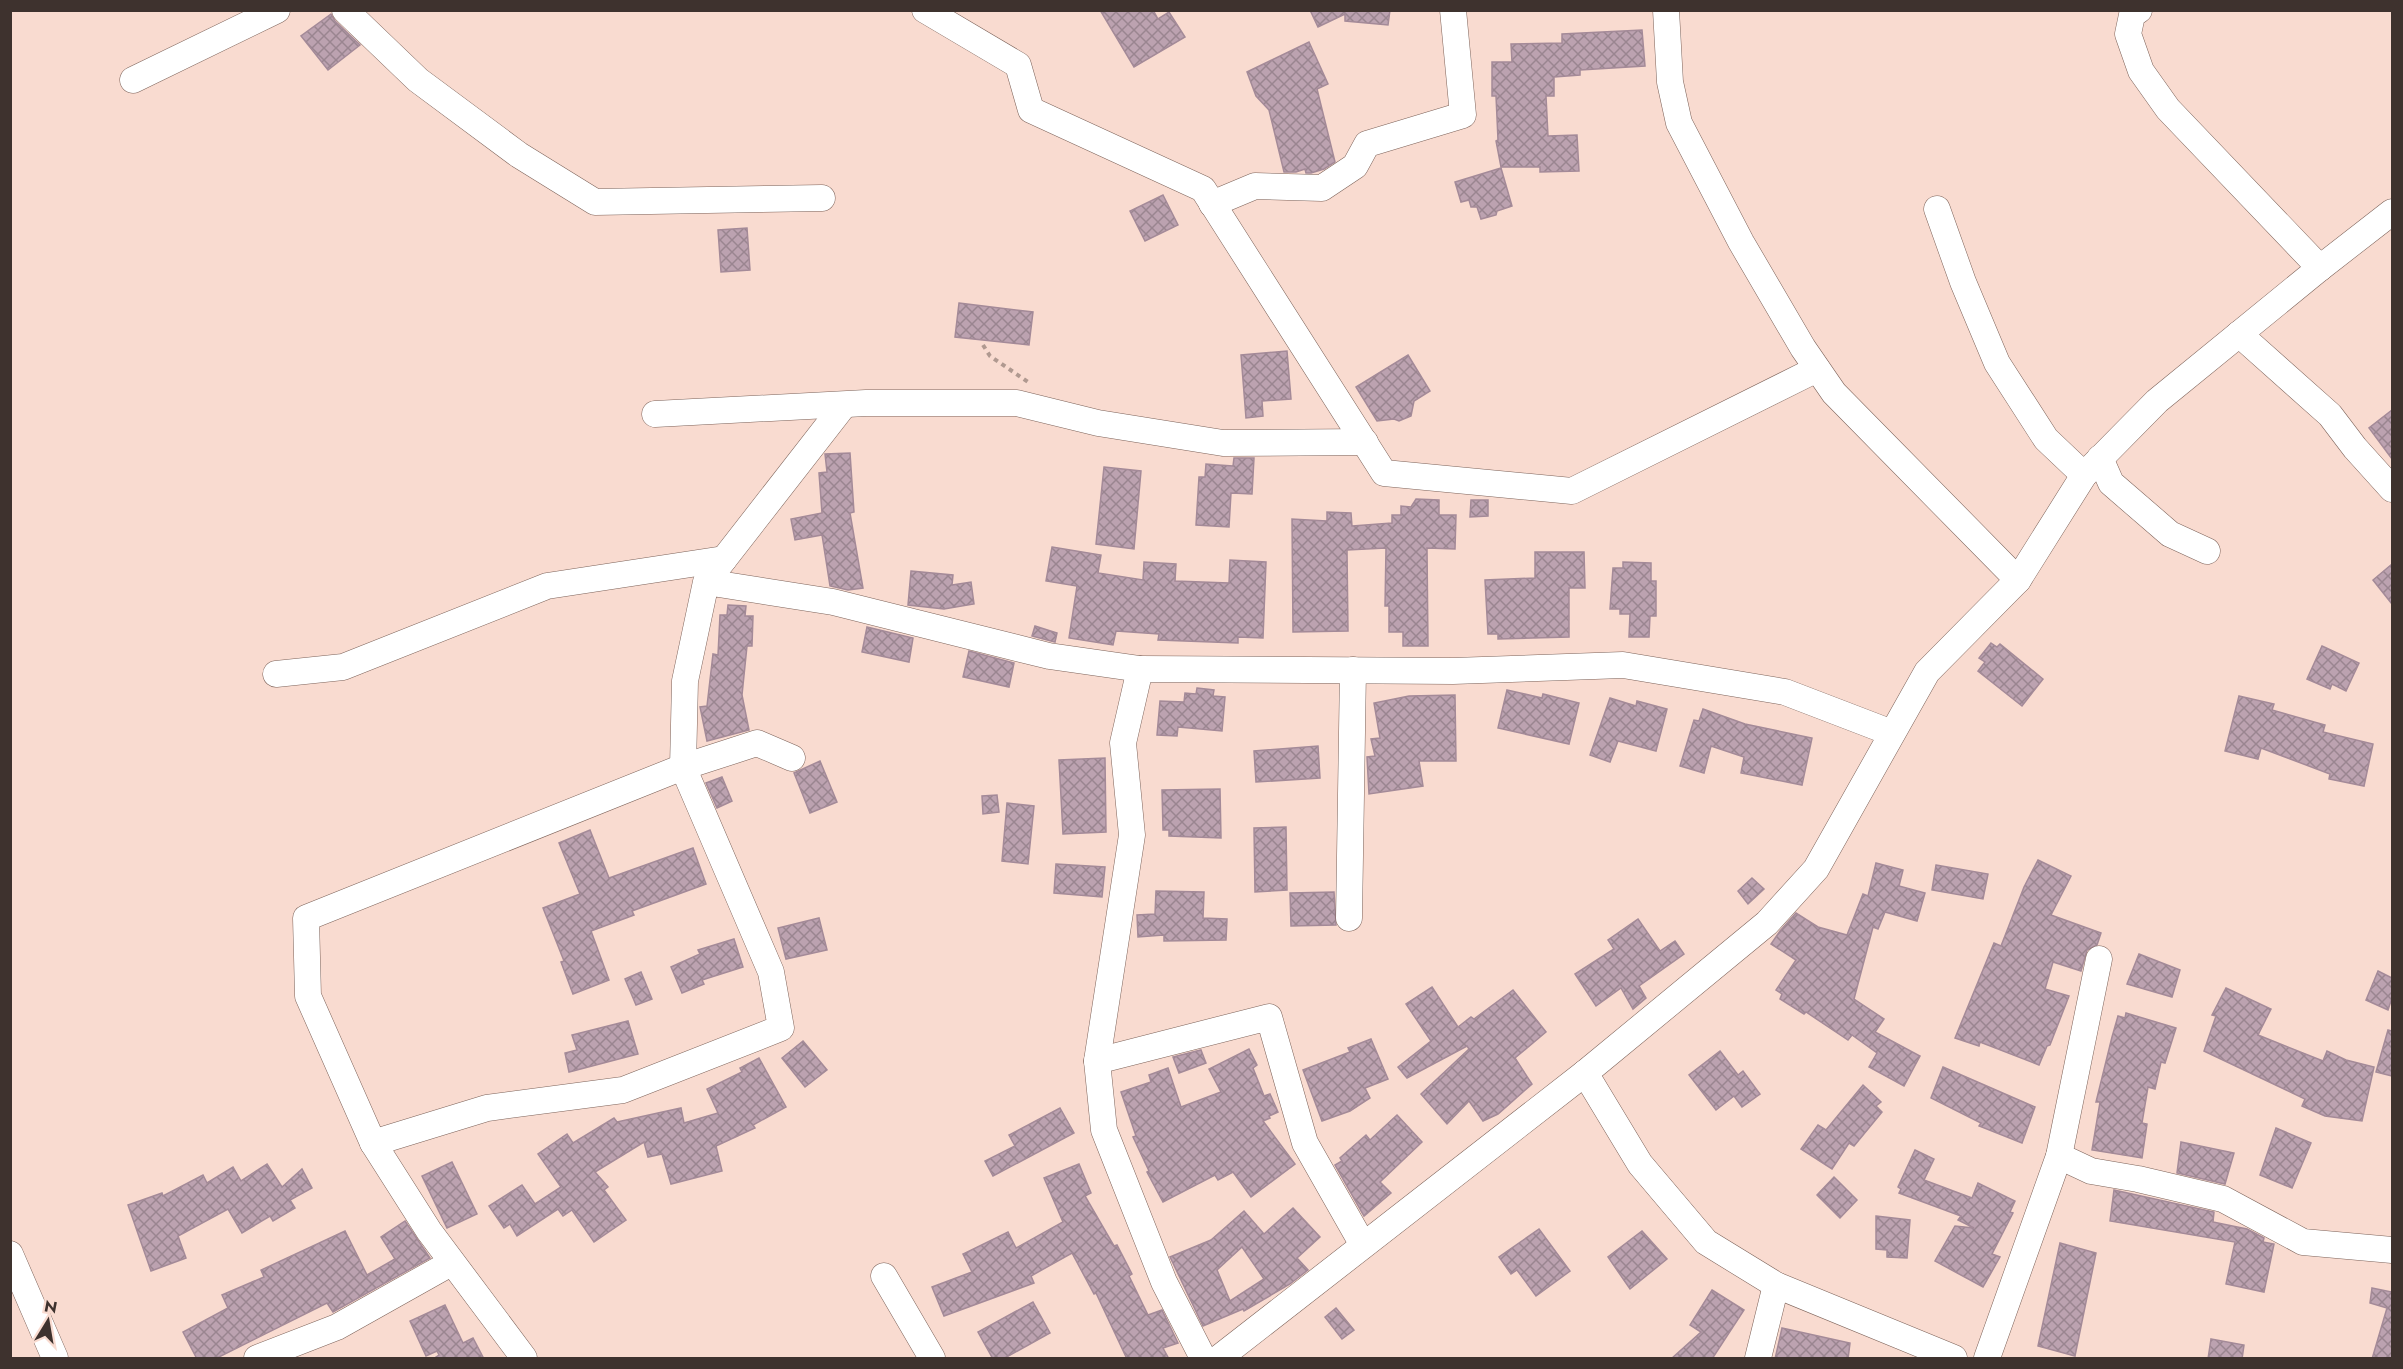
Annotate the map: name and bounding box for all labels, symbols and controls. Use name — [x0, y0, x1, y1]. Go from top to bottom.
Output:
north arrow — [18, 1291, 78, 1351]
text: N — [42, 1294, 59, 1319]

